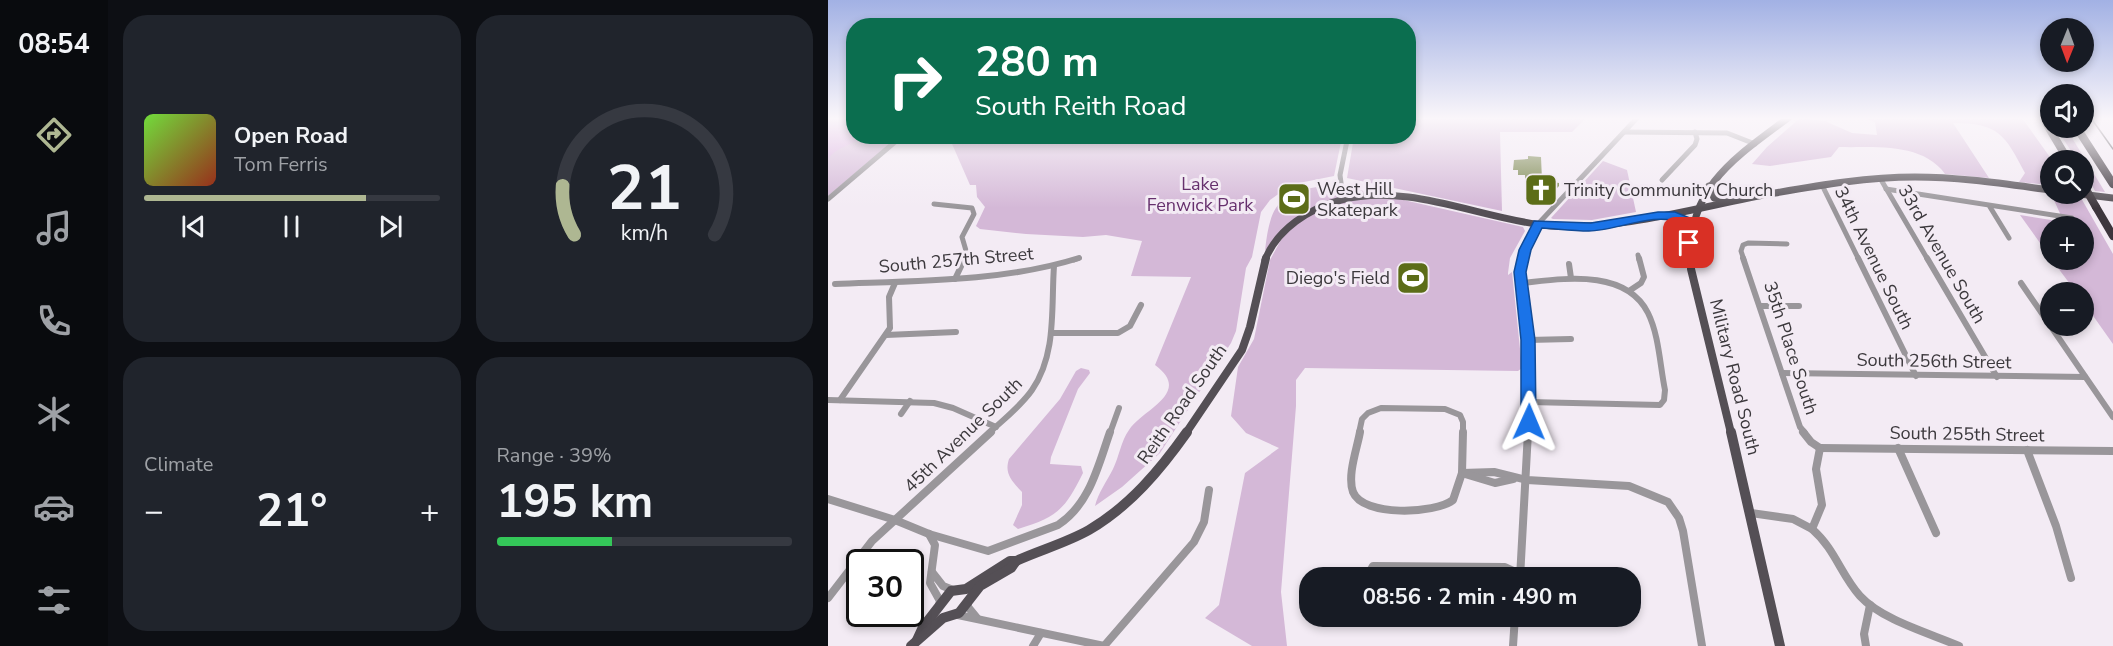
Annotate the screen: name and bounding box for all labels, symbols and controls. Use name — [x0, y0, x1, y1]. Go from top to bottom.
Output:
north arrow — [2040, 18, 2094, 72]
map controls — [2040, 18, 2094, 336]
text: 08:54 — [18, 26, 90, 63]
text: 280 m — [975, 34, 1099, 91]
icon: right — [876, 42, 954, 120]
button: sound — [2040, 84, 2094, 138]
text: South Reith Road — [975, 88, 1186, 125]
icon: directions — [33, 114, 75, 156]
text: Open Road — [234, 121, 348, 151]
text: 21 — [607, 147, 682, 232]
button: search — [2040, 150, 2094, 204]
text: Tom Ferris — [234, 151, 328, 178]
park label: Lake Fenwick Park — [1147, 172, 1254, 217]
church icon: Trinity Community Church — [1523, 172, 1559, 208]
place label: West Hill Skatepark — [1317, 177, 1399, 222]
place label: Trinity Community Church — [1564, 178, 1773, 202]
street label: 33rd Avenue South — [1892, 180, 1992, 328]
sports icon: West Hill Skatepark — [1276, 181, 1312, 217]
street label: 34th Avenue South — [1829, 182, 1919, 334]
icon: music — [33, 207, 75, 249]
icon: previous — [177, 210, 210, 243]
icon: pause — [275, 210, 308, 243]
icon: next — [374, 210, 407, 243]
button: + — [2040, 216, 2094, 270]
pin — [1663, 217, 1714, 268]
text: km/h — [621, 219, 668, 249]
icon: arrive — [1672, 226, 1705, 259]
street label: South 257th Street — [878, 241, 1035, 279]
sports icon: Diego's Field — [1395, 260, 1431, 296]
place label: Diego's Field — [1286, 266, 1390, 290]
street label: 35th Place South — [1758, 278, 1824, 418]
button: − — [2040, 282, 2094, 336]
street label: Military Road South — [1704, 296, 1766, 458]
icon: phone — [33, 300, 75, 342]
street label: Reith Road South — [1132, 339, 1232, 469]
street label: South 256th Street — [1856, 348, 2012, 374]
street label: 45th Avenue South — [898, 372, 1028, 498]
position arrow — [1497, 390, 1561, 454]
icon: climate — [33, 393, 75, 435]
street label: South 255th Street — [1889, 421, 2045, 447]
text: Range · 39% — [497, 442, 612, 469]
text: Climate — [144, 451, 213, 478]
text: 195 km — [497, 472, 653, 533]
text: 21° — [256, 481, 327, 542]
icon: car — [33, 486, 75, 528]
text: − — [144, 489, 164, 534]
text: + — [420, 489, 440, 534]
speed limit sign: 30 — [846, 549, 924, 627]
icon: filters — [33, 579, 75, 621]
text: 08:56 · 2 min · 490 m — [1363, 582, 1577, 612]

